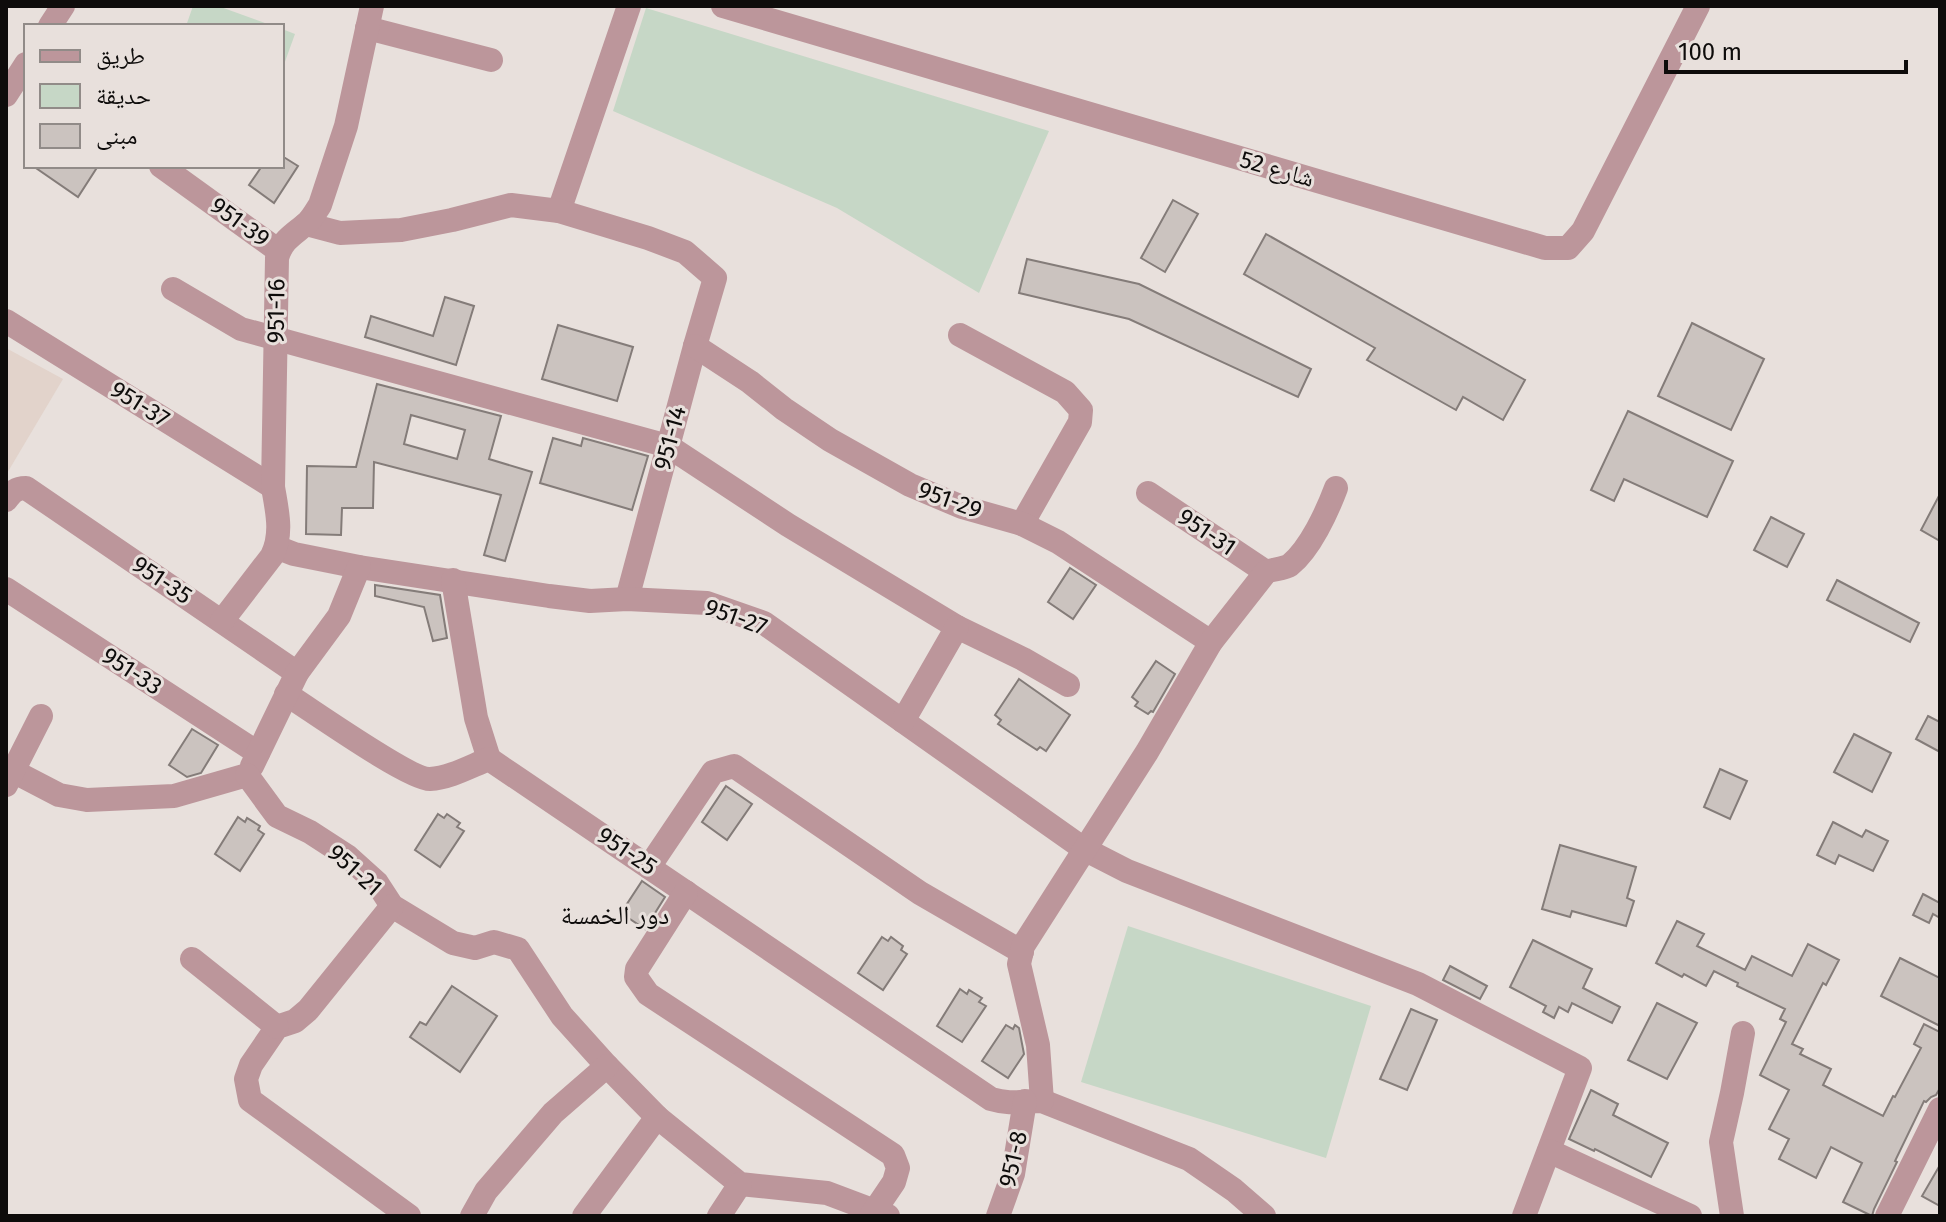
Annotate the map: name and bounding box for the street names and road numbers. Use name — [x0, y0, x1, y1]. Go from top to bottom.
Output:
street label: شارع 52 — [1237, 145, 1317, 194]
street label: 951-39 — [205, 191, 275, 253]
street label: 951-16 — [261, 278, 291, 344]
street label: 951-37 — [105, 375, 175, 433]
street label: 951-14 — [648, 403, 692, 473]
street label: 951-29 — [914, 476, 986, 524]
street label: 951-31 — [1173, 503, 1241, 561]
street label: 951-35 — [127, 550, 197, 610]
street label: 951-27 — [701, 593, 771, 641]
street label: 951-33 — [97, 641, 167, 701]
street label: 951-25 — [592, 821, 662, 881]
street label: 951-21 — [322, 838, 388, 902]
street label: 951-8 — [993, 1128, 1033, 1190]

